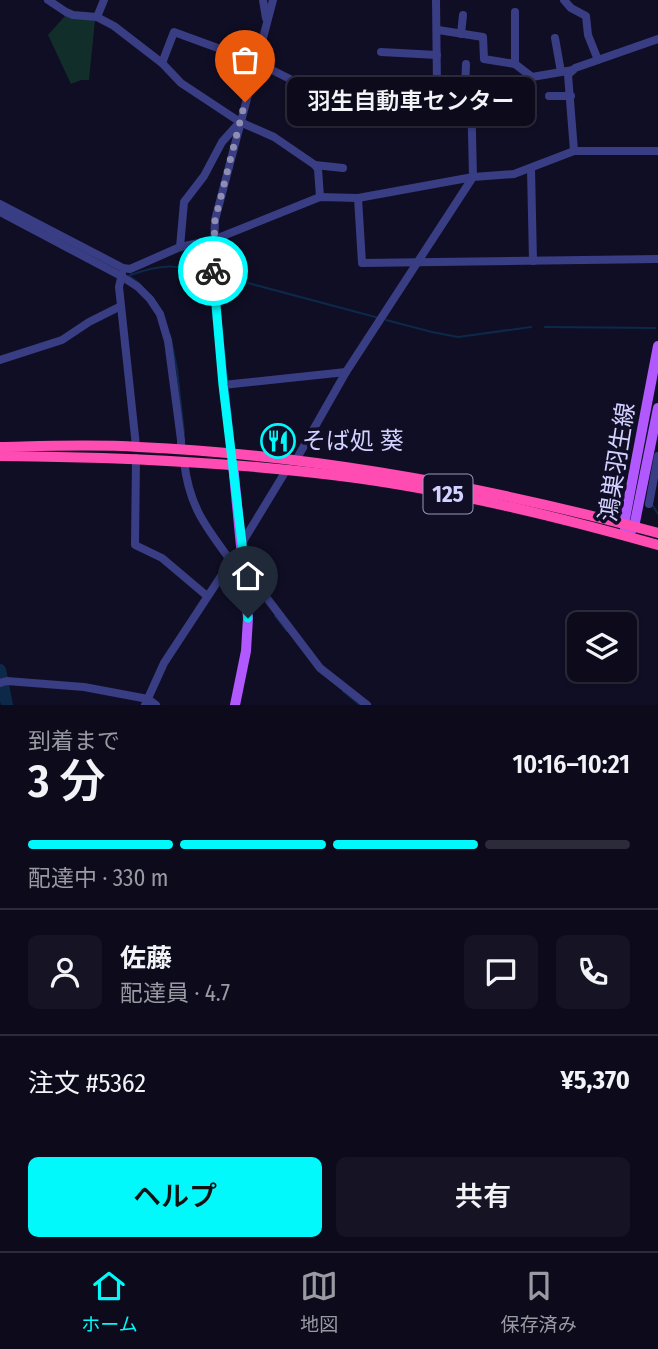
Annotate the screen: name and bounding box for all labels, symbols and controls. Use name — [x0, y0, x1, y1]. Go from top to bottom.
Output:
pin — [215, 30, 275, 102]
icon: bag — [226, 41, 264, 79]
callout: 羽生自動車センター — [287, 78, 536, 126]
text: 羽生自動車センター — [308, 87, 515, 115]
courier — [178, 236, 248, 306]
icon: bike — [194, 252, 232, 290]
street label: 鴻巣羽生線 — [594, 401, 640, 523]
restaurant icon: そば処 葵 — [259, 422, 297, 460]
place label: そば処 葵 — [302, 427, 404, 455]
road number: 125 — [424, 474, 472, 514]
pin — [218, 546, 278, 618]
icon: home — [229, 557, 267, 595]
map controls — [567, 612, 637, 682]
button: layers — [567, 612, 637, 682]
text: 到着まで — [28, 727, 120, 755]
text: 10:16–10:21 — [512, 749, 630, 780]
text: 3 分 — [28, 754, 105, 809]
text: 配達中 · 330 m — [28, 864, 169, 892]
button: person — [28, 935, 102, 1009]
button: chat — [464, 935, 538, 1009]
button: phone — [556, 935, 630, 1009]
text: 佐藤 — [120, 943, 172, 974]
text: 配達員 · 4.7 — [120, 979, 230, 1007]
text: ¥5,370 — [561, 1065, 630, 1096]
text: 注文 #5362 — [28, 1068, 146, 1099]
button: ヘルプ — [28, 1157, 322, 1237]
button: 共有 — [336, 1157, 630, 1237]
tab: ホーム — [81, 1267, 138, 1336]
tab: 地図 — [300, 1267, 338, 1336]
tab: 保存済み — [501, 1267, 577, 1336]

